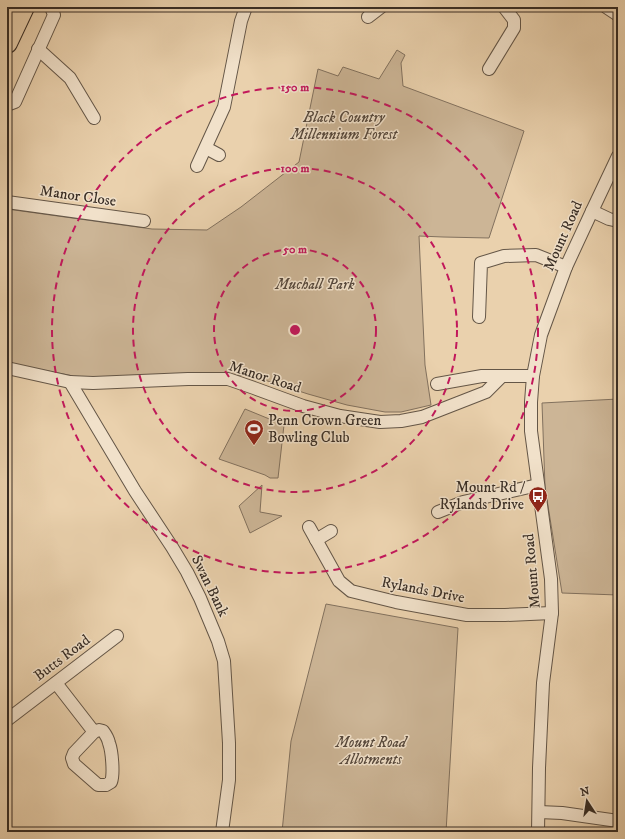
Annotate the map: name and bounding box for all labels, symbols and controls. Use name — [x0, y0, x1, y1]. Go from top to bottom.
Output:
text: 150 m — [281, 80, 309, 95]
park label: Black Country Millennium Forest — [290, 108, 398, 144]
text: 100 m — [281, 161, 309, 176]
street label: Manor Close — [39, 181, 117, 211]
street label: Mount Road — [539, 197, 587, 274]
text: 50 m — [282, 242, 307, 257]
park label: Muchall Park — [274, 275, 355, 294]
centre of rings — [288, 323, 302, 337]
street label: Manor Road — [226, 356, 304, 398]
place label: Penn Crown Green Bowling Club — [268, 411, 381, 447]
sports icon: Penn Crown Green Bowling Club — [243, 418, 265, 446]
place label: Mount Rd / Rylands Drive — [440, 478, 526, 514]
bus stop icon: Mount Rd / Rylands Drive — [527, 485, 549, 513]
street label: Mount Road — [519, 532, 545, 609]
street label: Swan Bank — [187, 552, 233, 620]
street label: Rylands Drive — [380, 573, 466, 607]
street label: Butts Road — [30, 630, 94, 685]
park label: Mount Road Allotments — [335, 733, 409, 769]
north arrow — [567, 781, 607, 821]
text: N — [579, 784, 591, 800]

